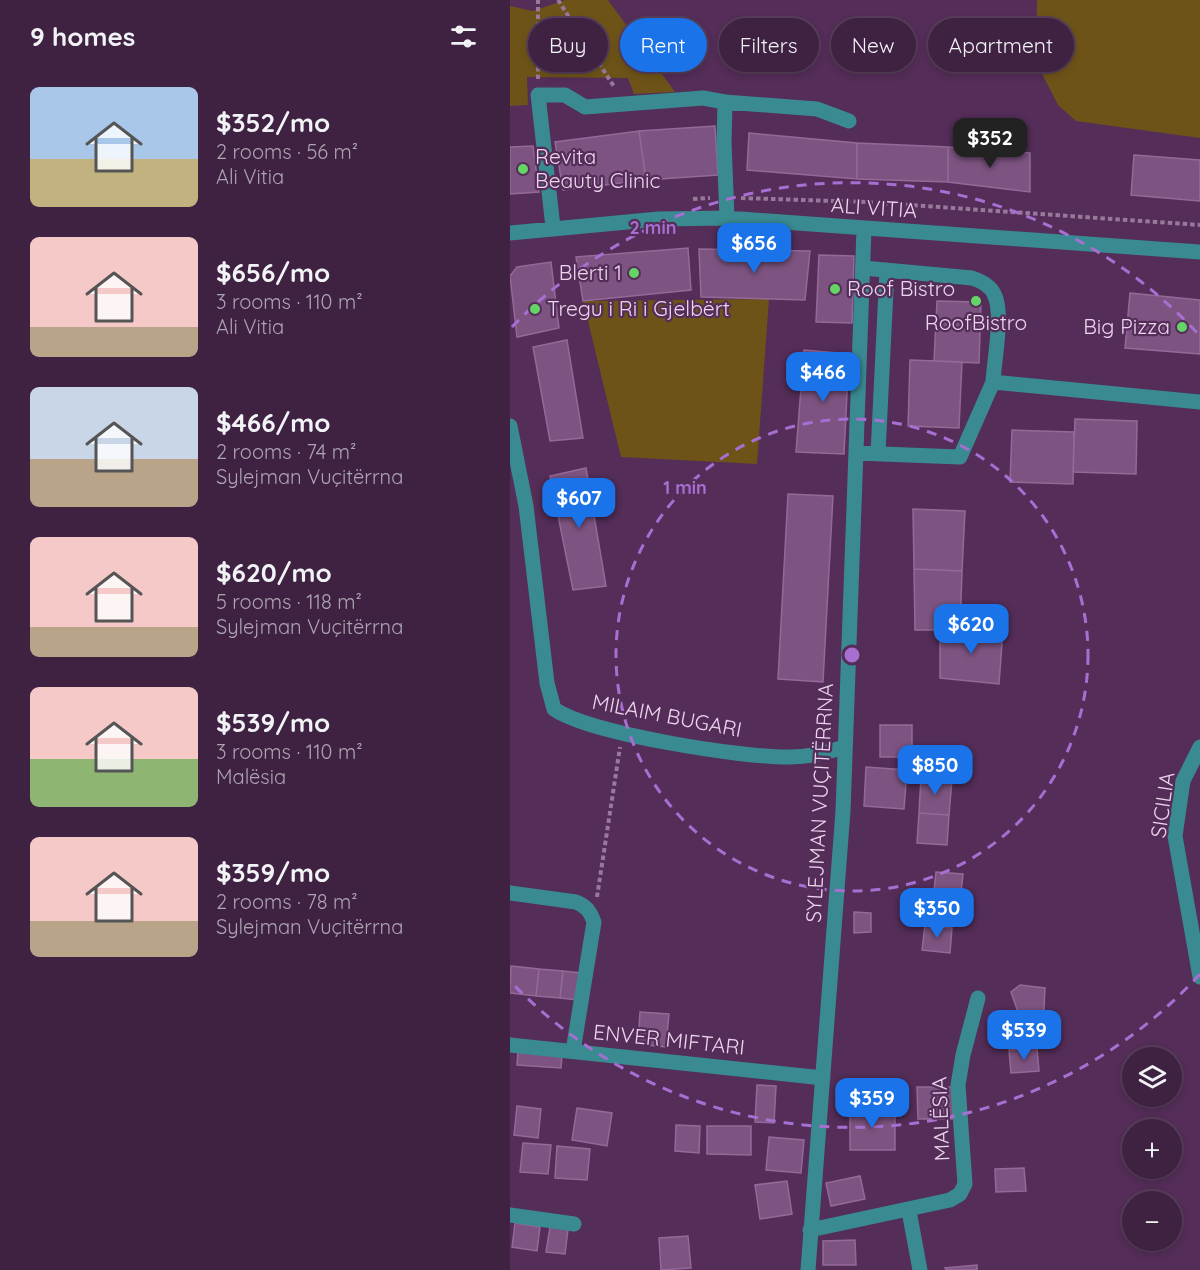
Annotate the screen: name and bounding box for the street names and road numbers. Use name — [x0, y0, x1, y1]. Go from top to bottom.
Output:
street label: ALI VITIA — [830, 191, 918, 223]
street label: SYLEJMAN VUÇITËRRNA — [800, 683, 838, 923]
street label: MILAIM BUGARI — [590, 688, 744, 742]
street label: SICILIA — [1145, 770, 1179, 839]
street label: ENVER MIFTARI — [592, 1018, 746, 1060]
street label: MALËSIA — [926, 1076, 954, 1162]

